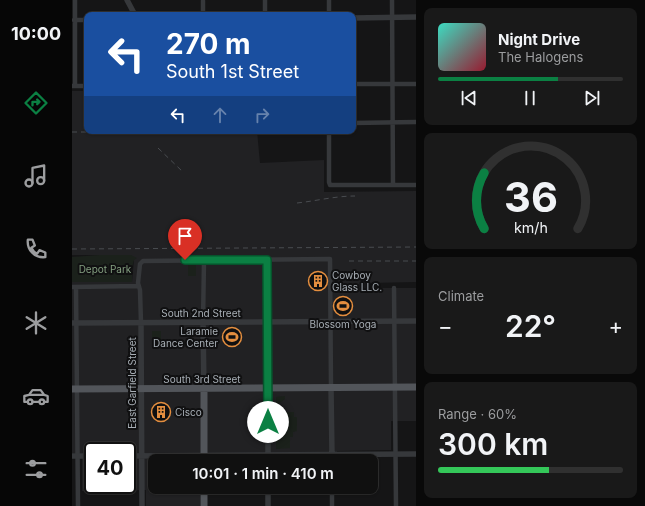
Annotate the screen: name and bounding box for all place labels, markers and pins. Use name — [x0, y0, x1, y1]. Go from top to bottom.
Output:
pin — [168, 219, 202, 260]
place label: Cowboy Glass LLC. — [332, 269, 382, 293]
building icon: Cowboy Glass LLC. — [307, 270, 329, 292]
sports icon: Blossom Yoga — [332, 295, 354, 317]
place label: Blossom Yoga — [310, 318, 376, 330]
place label: Laramie Dance Center — [153, 325, 218, 349]
sports icon: Laramie Dance Center — [221, 326, 243, 348]
building icon: Cisco — [150, 401, 172, 423]
place label: Cisco — [175, 406, 202, 418]

